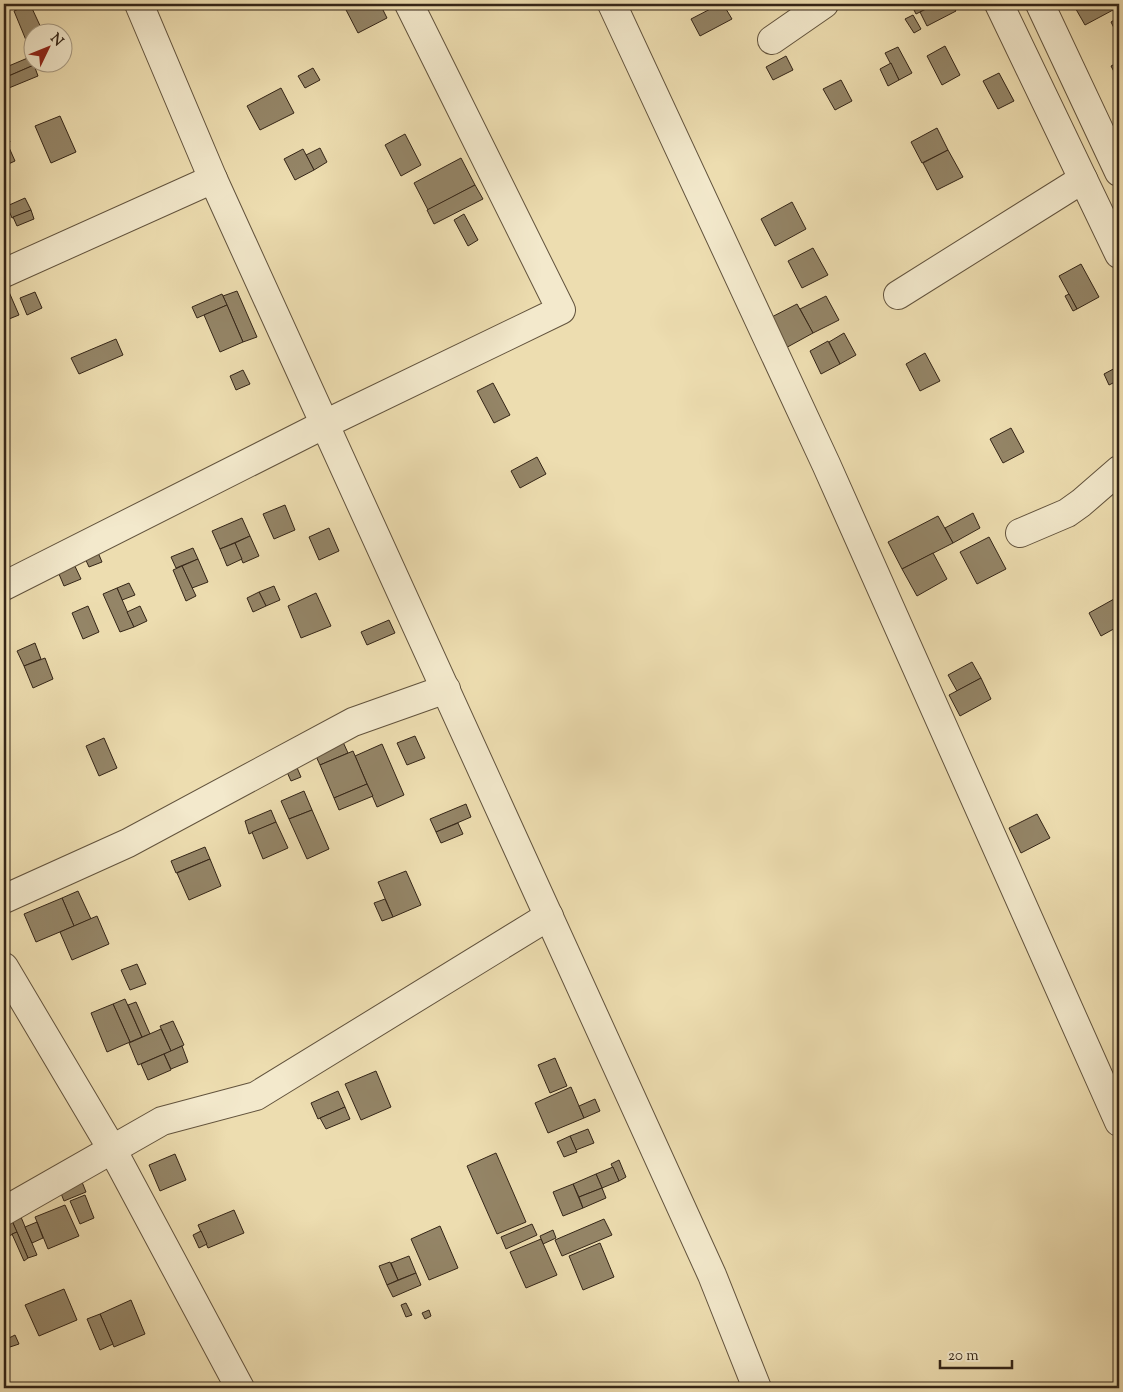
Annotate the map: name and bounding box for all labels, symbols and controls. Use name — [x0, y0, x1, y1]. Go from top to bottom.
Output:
north arrow — [22, 22, 72, 72]
text: N — [45, 30, 67, 51]
scale bar — [940, 1337, 1013, 1369]
text: 20 m — [948, 1346, 979, 1367]

